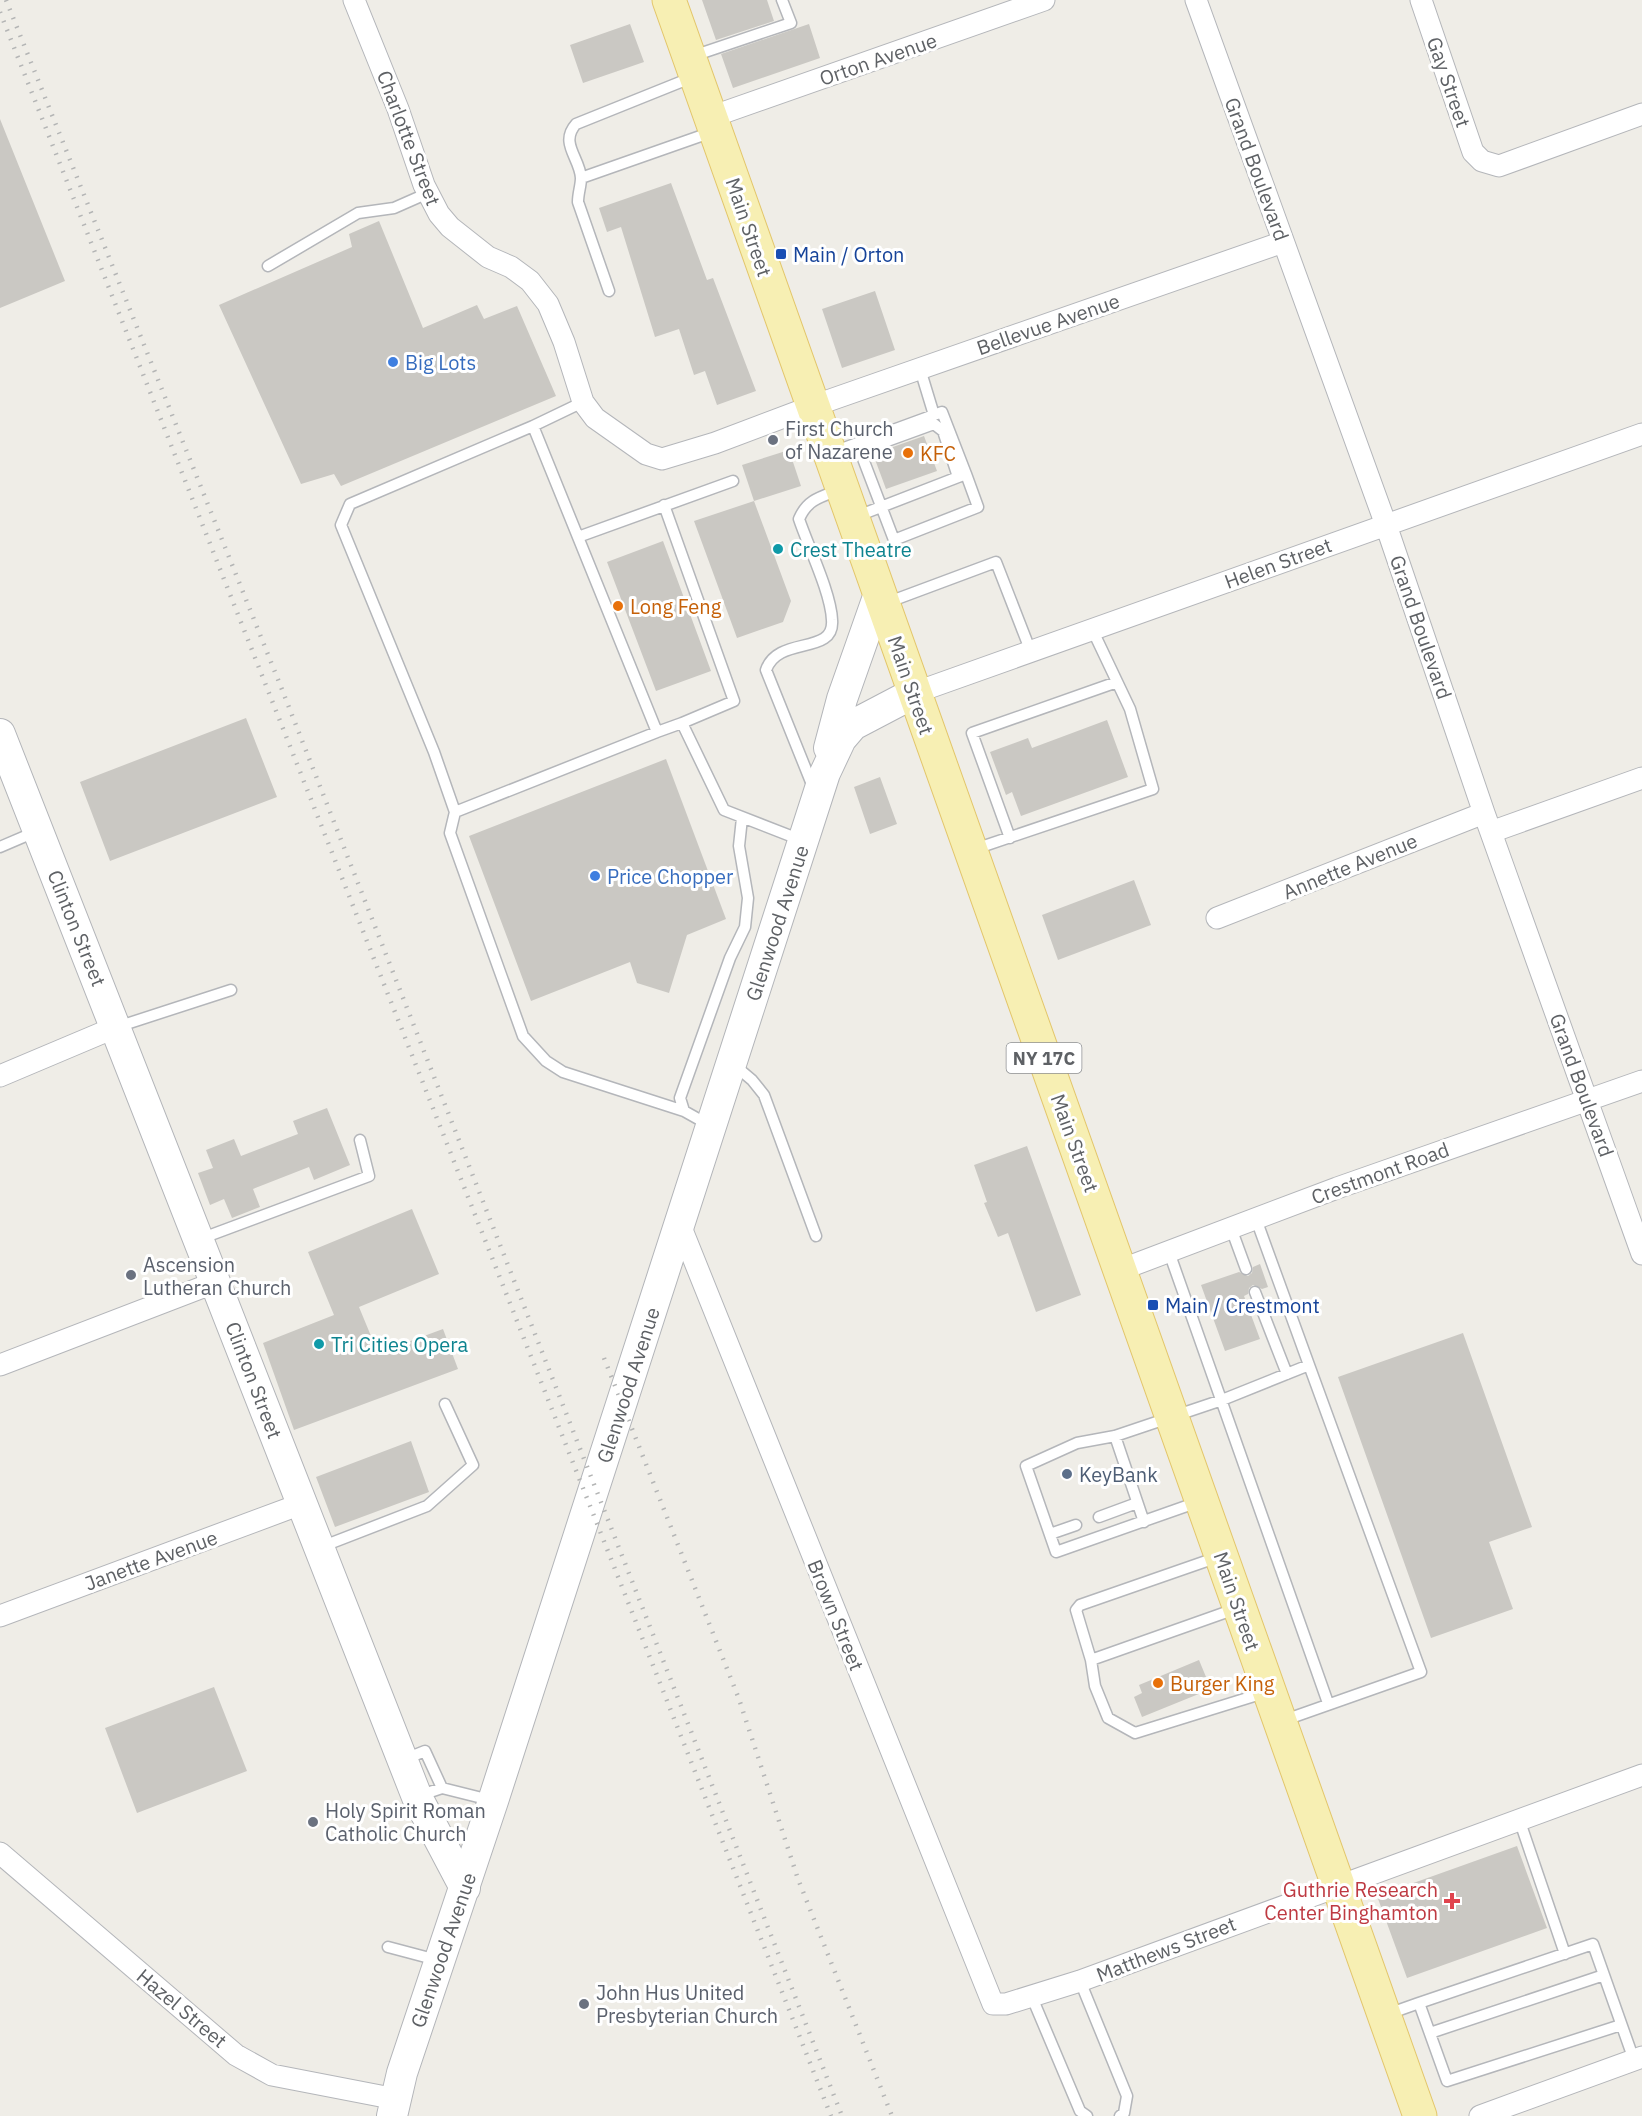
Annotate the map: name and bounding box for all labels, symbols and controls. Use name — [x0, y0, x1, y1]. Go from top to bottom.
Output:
street label: Orton Avenue — [816, 26, 940, 92]
street label: Gay Street — [1421, 33, 1477, 131]
street label: Charlotte Street — [371, 67, 447, 209]
street label: Grand Boulevard — [1219, 94, 1295, 244]
street label: Main Street — [719, 174, 779, 280]
place label: Main / Orton — [793, 241, 904, 268]
marker: Main / Orton — [774, 247, 788, 261]
street label: Bellevue Avenue — [973, 287, 1123, 361]
place label: Big Lots — [405, 349, 476, 376]
marker: Big Lots — [386, 355, 400, 369]
place label: First Church of Nazarene — [785, 415, 894, 465]
marker: First Church of Nazarene — [766, 433, 780, 447]
place label: KFC — [920, 440, 956, 467]
marker: KFC — [901, 446, 915, 460]
street label: Helen Street — [1221, 531, 1335, 595]
place label: Crest Theatre — [790, 536, 912, 563]
marker: Crest Theatre — [771, 542, 785, 556]
street label: Grand Boulevard — [1384, 551, 1458, 703]
place label: Long Feng — [630, 593, 722, 620]
marker: Long Feng — [611, 599, 625, 613]
street label: Main Street — [881, 632, 941, 738]
street label: Annette Avenue — [1279, 827, 1421, 905]
street label: Glenwood Avenue — [739, 842, 815, 1004]
place label: Price Chopper — [607, 863, 733, 890]
street label: Clinton Street — [41, 866, 113, 990]
marker: Price Chopper — [588, 869, 602, 883]
street label: Grand Boulevard — [1544, 1010, 1620, 1160]
road number: NY 17C — [1006, 1043, 1082, 1073]
street label: Main Street — [1045, 1090, 1105, 1196]
street label: Crestmont Road — [1307, 1136, 1453, 1210]
place label: Ascension Lutheran Church — [143, 1251, 291, 1301]
marker: Ascension Lutheran Church — [124, 1268, 138, 1282]
place label: Main / Crestmont — [1165, 1292, 1320, 1319]
marker: Main / Crestmont — [1146, 1298, 1160, 1312]
street label: Glenwood Avenue — [590, 1304, 666, 1466]
street label: Clinton Street — [219, 1318, 289, 1442]
place label: Tri Cities Opera — [331, 1331, 468, 1358]
marker: Tri Cities Opera — [312, 1337, 326, 1351]
place label: KeyBank — [1079, 1461, 1158, 1488]
marker: KeyBank — [1060, 1467, 1074, 1481]
street label: Janette Avenue — [81, 1523, 221, 1597]
street label: Main Street — [1207, 1548, 1267, 1654]
street label: Brown Street — [801, 1555, 871, 1675]
place label: Burger King — [1170, 1670, 1275, 1697]
marker: Burger King — [1151, 1676, 1165, 1690]
place label: Holy Spirit Roman Catholic Church — [325, 1797, 486, 1847]
marker: Holy Spirit Roman Catholic Church — [306, 1815, 320, 1829]
street label: Glenwood Avenue — [404, 1869, 482, 2031]
place label: Guthrie Research Center Binghamton — [1264, 1876, 1438, 1926]
marker: Guthrie Research Center Binghamton — [1443, 1892, 1461, 1910]
street label: Matthews Street — [1092, 1910, 1240, 1988]
street label: Hazel Street — [131, 1962, 233, 2054]
place label: John Hus United Presbyterian Church — [596, 1979, 778, 2029]
marker: John Hus United Presbyterian Church — [577, 1997, 591, 2011]

